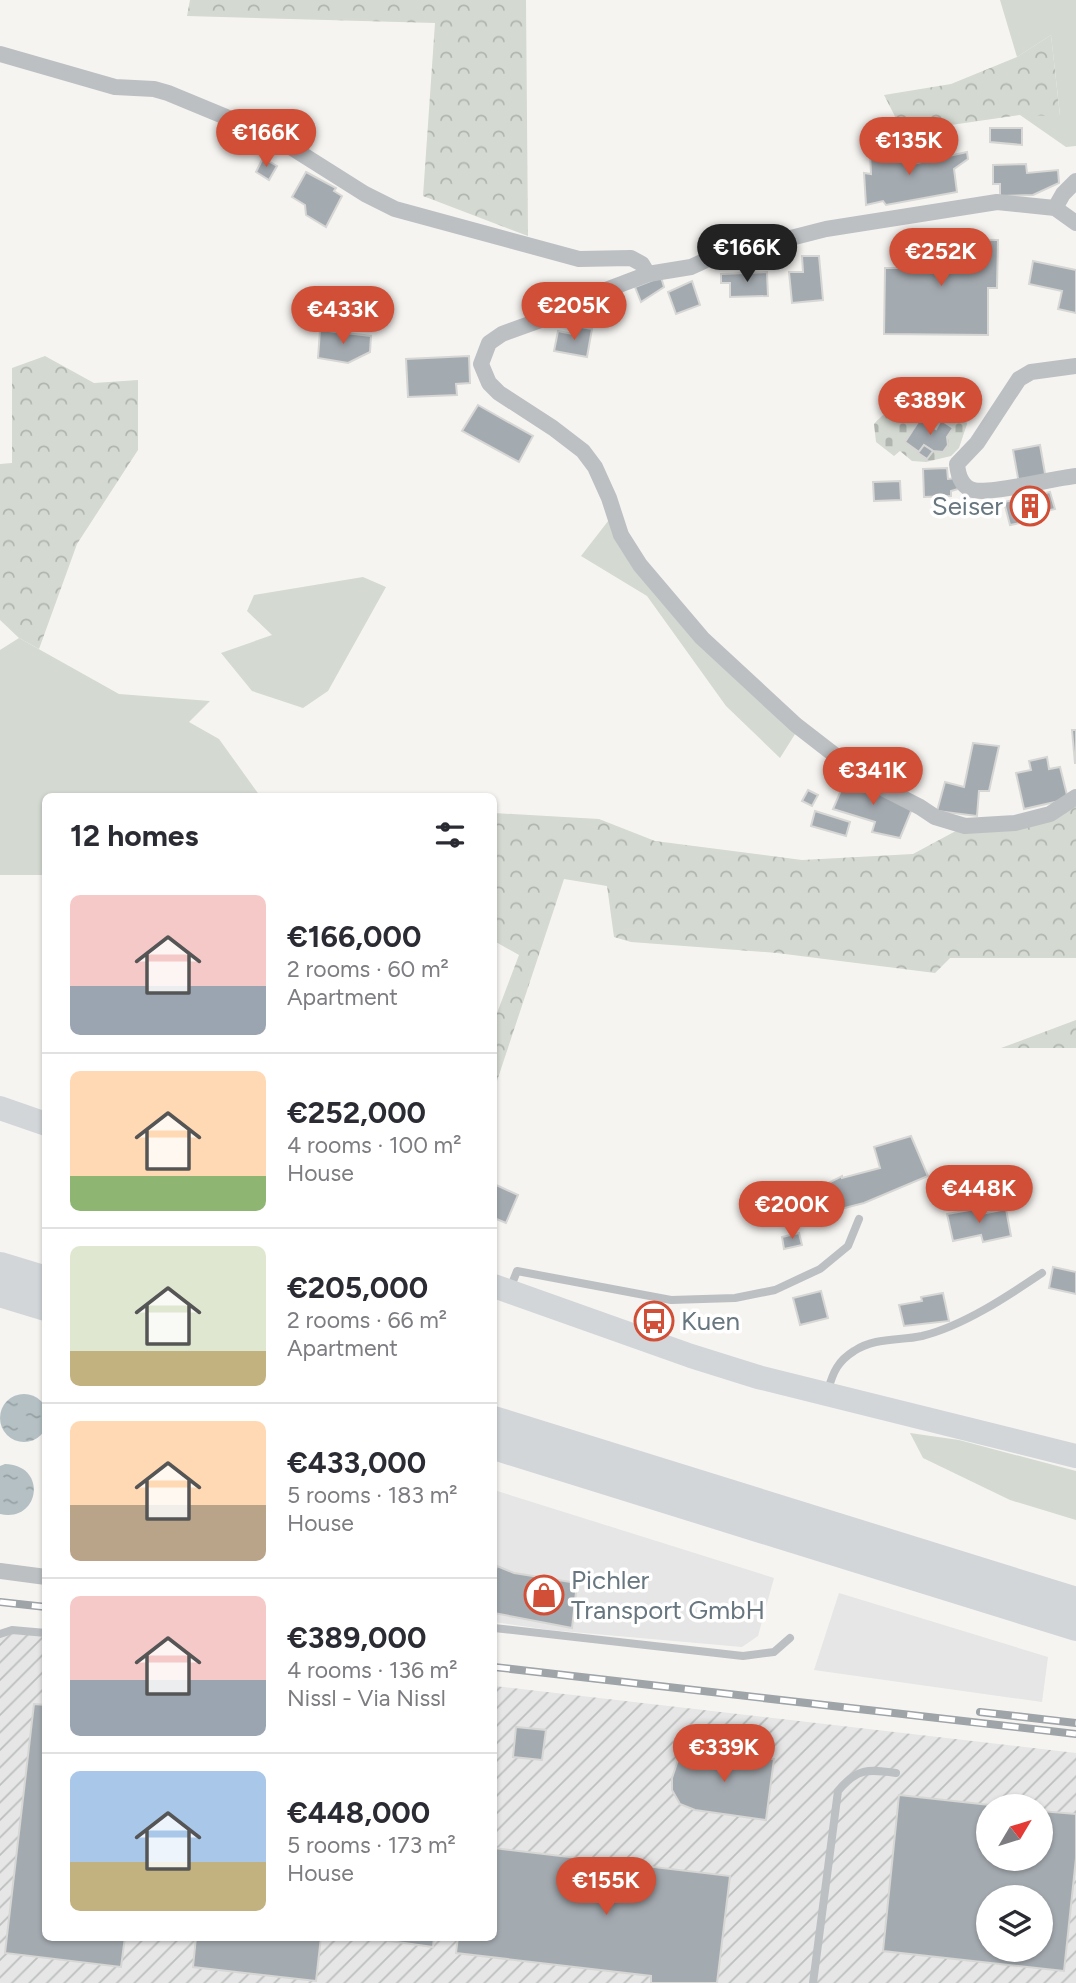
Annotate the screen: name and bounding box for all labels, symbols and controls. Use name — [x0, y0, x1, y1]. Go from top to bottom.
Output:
pin: €166K — [217, 110, 315, 169]
text: €166K — [232, 118, 300, 146]
pin: €135K — [860, 118, 958, 177]
text: €135K — [875, 126, 943, 154]
pin: €166K — [698, 224, 796, 284]
pin: €252K — [892, 229, 990, 288]
text: €166K — [713, 233, 781, 261]
text: €252K — [905, 237, 977, 265]
pin: €205K — [525, 282, 623, 342]
pin: €433K — [294, 286, 392, 346]
text: €205K — [538, 291, 610, 319]
text: €433K — [307, 295, 379, 323]
pin: €389K — [881, 378, 979, 437]
text: €389K — [894, 386, 966, 414]
building icon: Seiser — [1009, 485, 1051, 527]
place label: Seiser — [932, 490, 1003, 522]
pin: €341K — [824, 748, 922, 807]
text: €341K — [839, 756, 907, 784]
icon: filters — [431, 816, 469, 854]
text: 12 homes — [70, 817, 198, 854]
text: €166,000 — [287, 918, 421, 955]
icon: home — [126, 923, 210, 1007]
text: 2 rooms · 60 m² — [287, 955, 449, 983]
text: Apartment — [287, 983, 398, 1011]
text: €252,000 — [287, 1094, 426, 1131]
icon: home — [126, 1099, 210, 1183]
text: 4 rooms · 100 m² — [287, 1131, 461, 1159]
text: House — [287, 1159, 354, 1187]
pin: €448K — [930, 1166, 1028, 1225]
text: €448K — [942, 1174, 1016, 1202]
pin: €200K — [743, 1182, 841, 1241]
text: €200K — [755, 1190, 829, 1218]
text: €205,000 — [287, 1269, 428, 1306]
icon: home — [126, 1274, 210, 1358]
bus stop icon: Kuen — [633, 1300, 675, 1342]
place label: Kuen — [681, 1305, 740, 1337]
text: 2 rooms · 66 m² — [287, 1306, 447, 1334]
text: Apartment — [287, 1334, 398, 1362]
text: €433,000 — [287, 1444, 426, 1481]
icon: home — [126, 1449, 210, 1533]
text: 5 rooms · 183 m² — [287, 1481, 458, 1509]
text: House — [287, 1509, 354, 1537]
place label: Pichler Transport GmbH — [571, 1564, 765, 1626]
shop icon: Pichler Transport GmbH — [523, 1574, 565, 1616]
text: €389,000 — [287, 1619, 426, 1656]
icon: home — [126, 1624, 210, 1708]
text: 4 rooms · 136 m² — [287, 1656, 458, 1684]
text: Nissl - Via Nissl — [287, 1684, 446, 1712]
pin: €339K — [675, 1724, 773, 1784]
text: €339K — [689, 1733, 759, 1761]
text: €448,000 — [287, 1794, 430, 1831]
north arrow — [976, 1794, 1054, 1871]
map controls — [976, 1794, 1053, 1962]
icon: home — [126, 1799, 210, 1883]
text: 5 rooms · 173 m² — [287, 1831, 456, 1859]
pin: €155K — [557, 1857, 655, 1917]
text: House — [287, 1859, 354, 1887]
text: €155K — [572, 1866, 640, 1894]
button: layers — [976, 1885, 1053, 1962]

